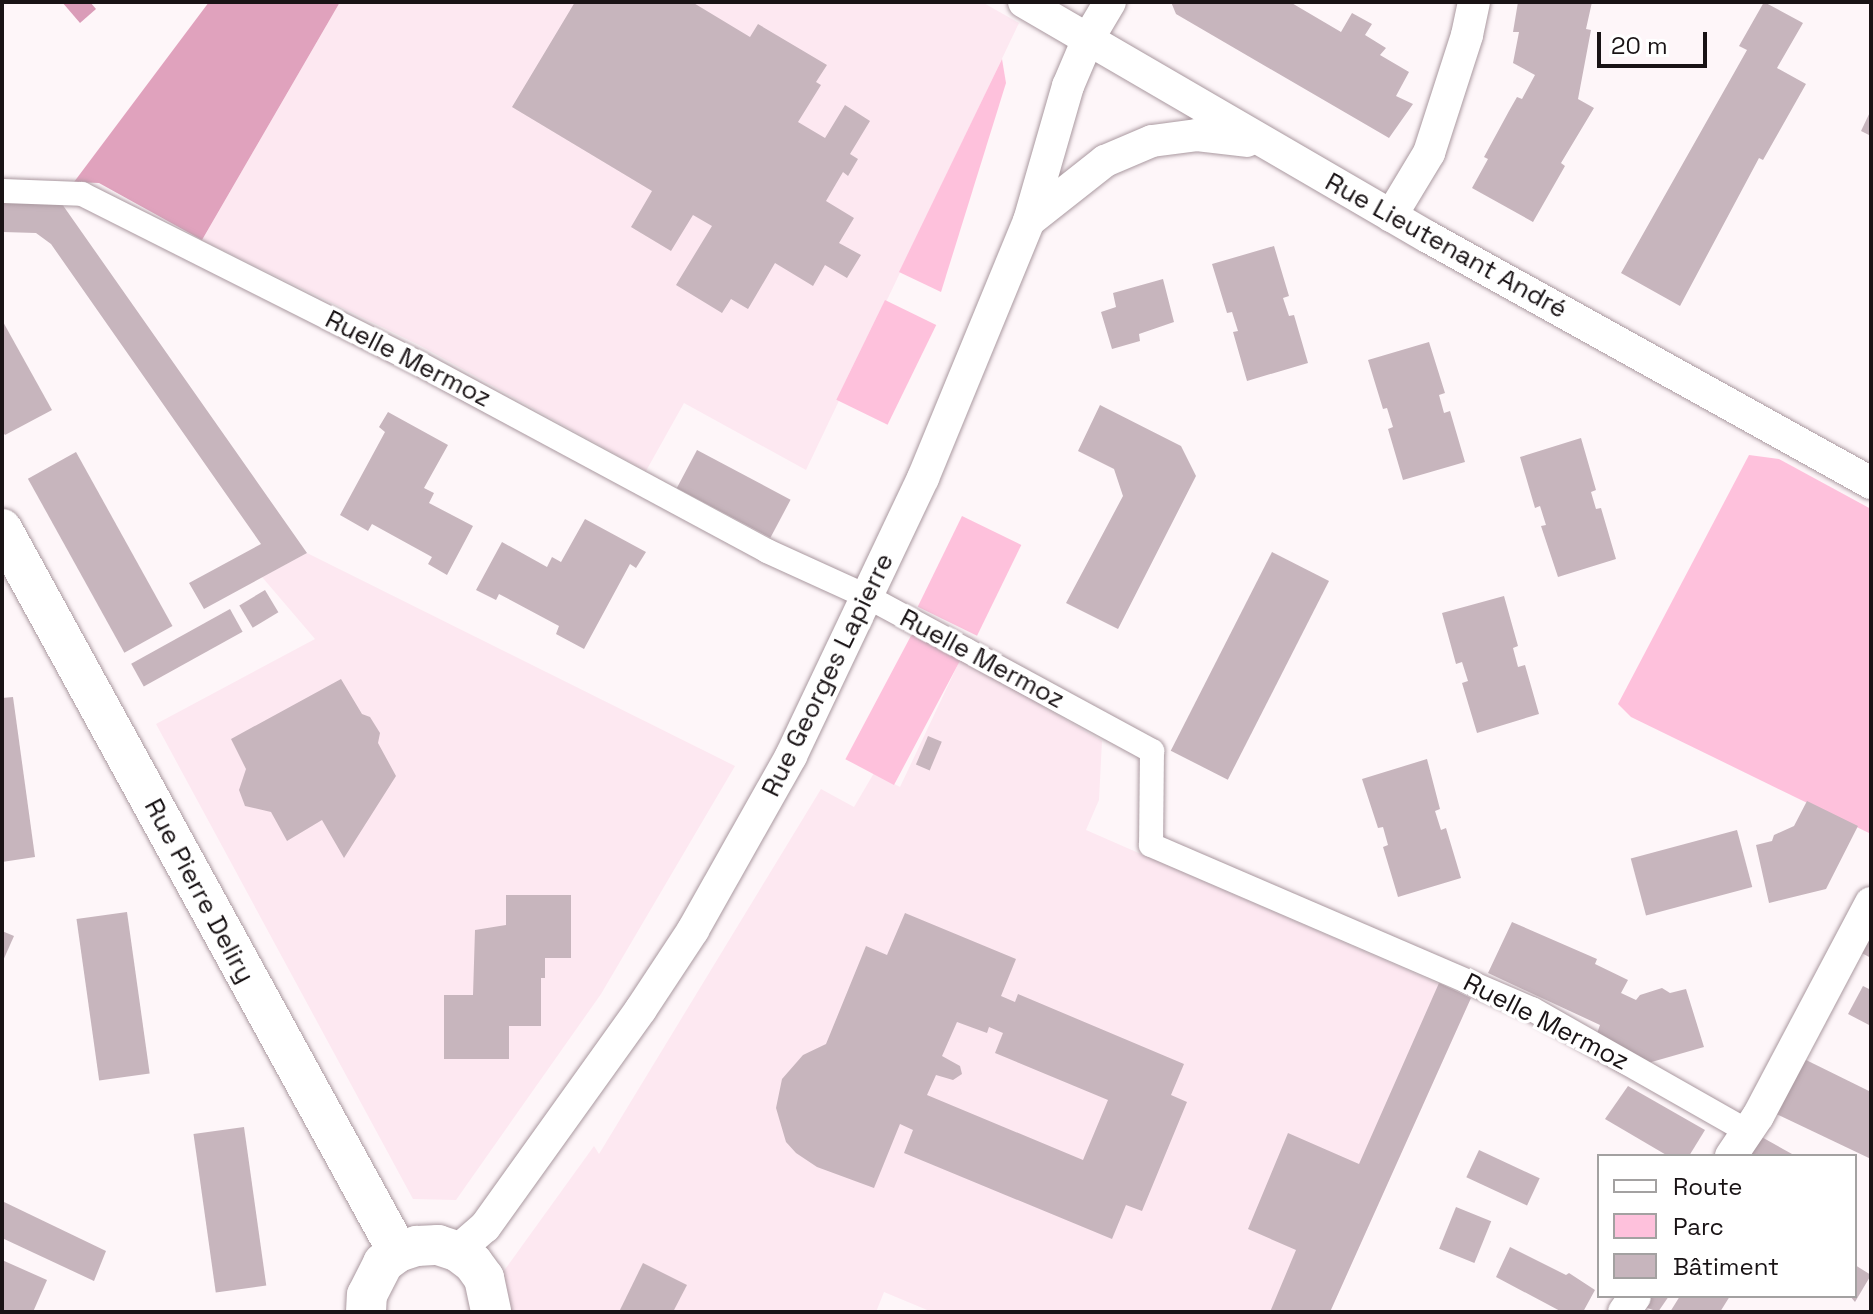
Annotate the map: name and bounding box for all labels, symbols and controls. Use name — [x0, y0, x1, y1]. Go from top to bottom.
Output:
scale bar — [1601, 16, 1711, 66]
text: 20 m — [1611, 30, 1668, 61]
street label: Rue Lieutenant André — [1319, 166, 1573, 326]
street label: Ruelle Mermoz — [320, 304, 496, 414]
street label: Rue Georges Lapierre — [755, 548, 901, 802]
street label: Ruelle Mermoz — [894, 603, 1070, 715]
street label: Rue Pierre Deliry — [137, 794, 261, 988]
street label: Ruelle Mermoz — [1458, 967, 1634, 1077]
legend — [1597, 1154, 1857, 1298]
text: Route — [1673, 1171, 1742, 1202]
text: Parc — [1673, 1211, 1724, 1242]
text: Bâtiment — [1673, 1251, 1779, 1282]

